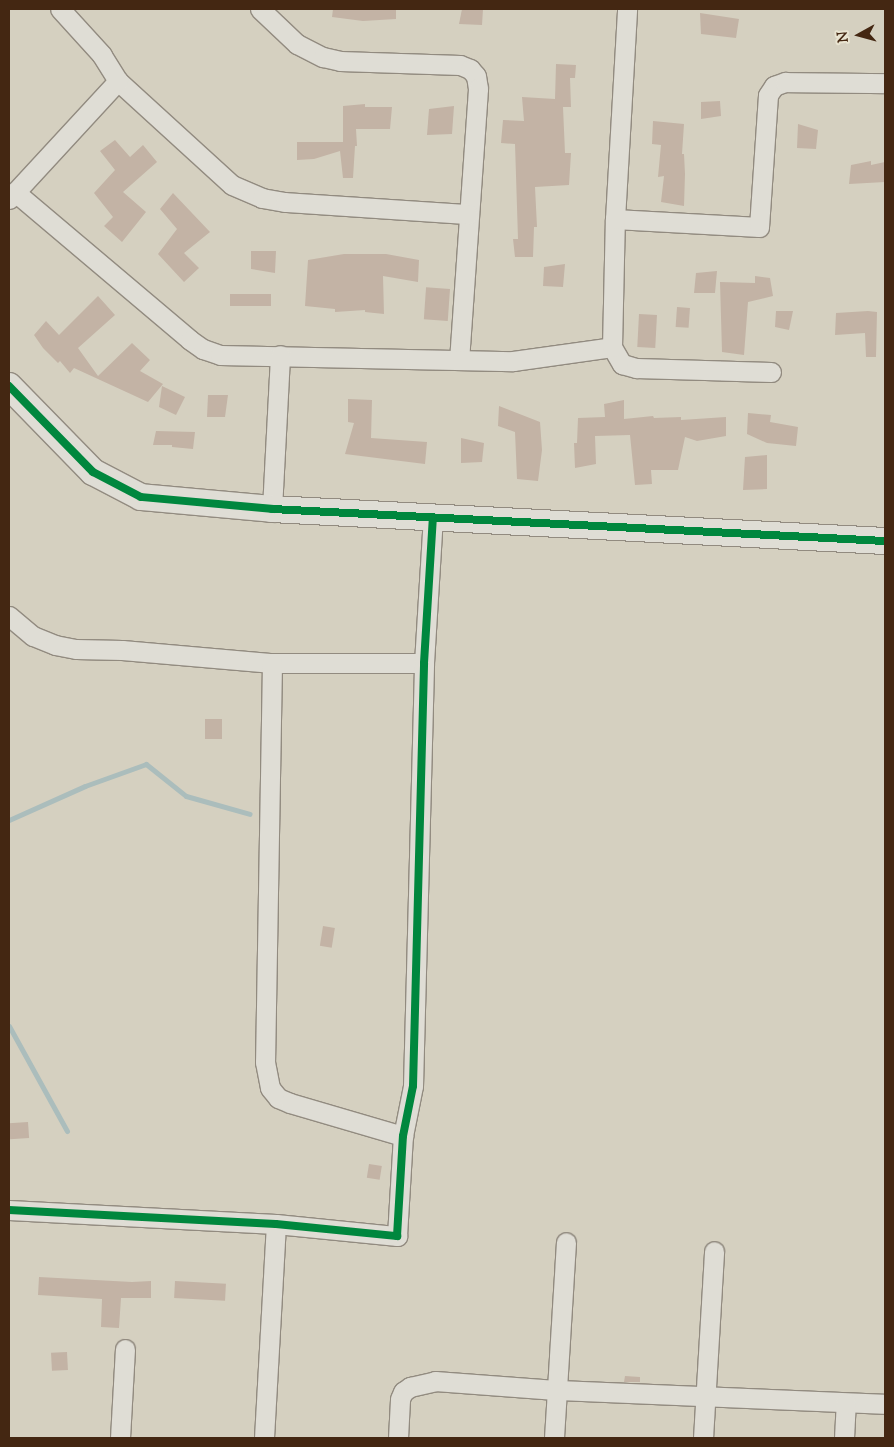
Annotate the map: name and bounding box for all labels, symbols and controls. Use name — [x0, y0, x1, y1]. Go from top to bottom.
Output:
north arrow — [834, 10, 884, 60]
text: N — [834, 30, 855, 44]

